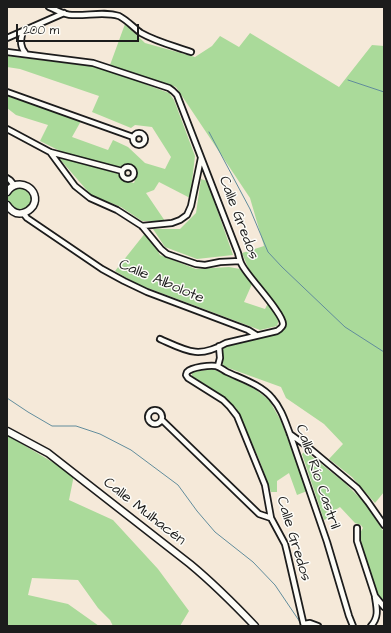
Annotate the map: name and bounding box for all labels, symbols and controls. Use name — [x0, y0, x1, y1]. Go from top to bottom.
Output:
scale bar — [18, 16, 141, 42]
text: 200 m — [23, 22, 59, 39]
street label: Calle Gredos — [214, 174, 262, 262]
street label: Calle Albolote — [116, 256, 206, 308]
street label: Calle Río Castril — [291, 422, 343, 532]
street label: Calle Mulhacén — [99, 474, 189, 550]
street label: Calle Gredos — [272, 495, 314, 583]

